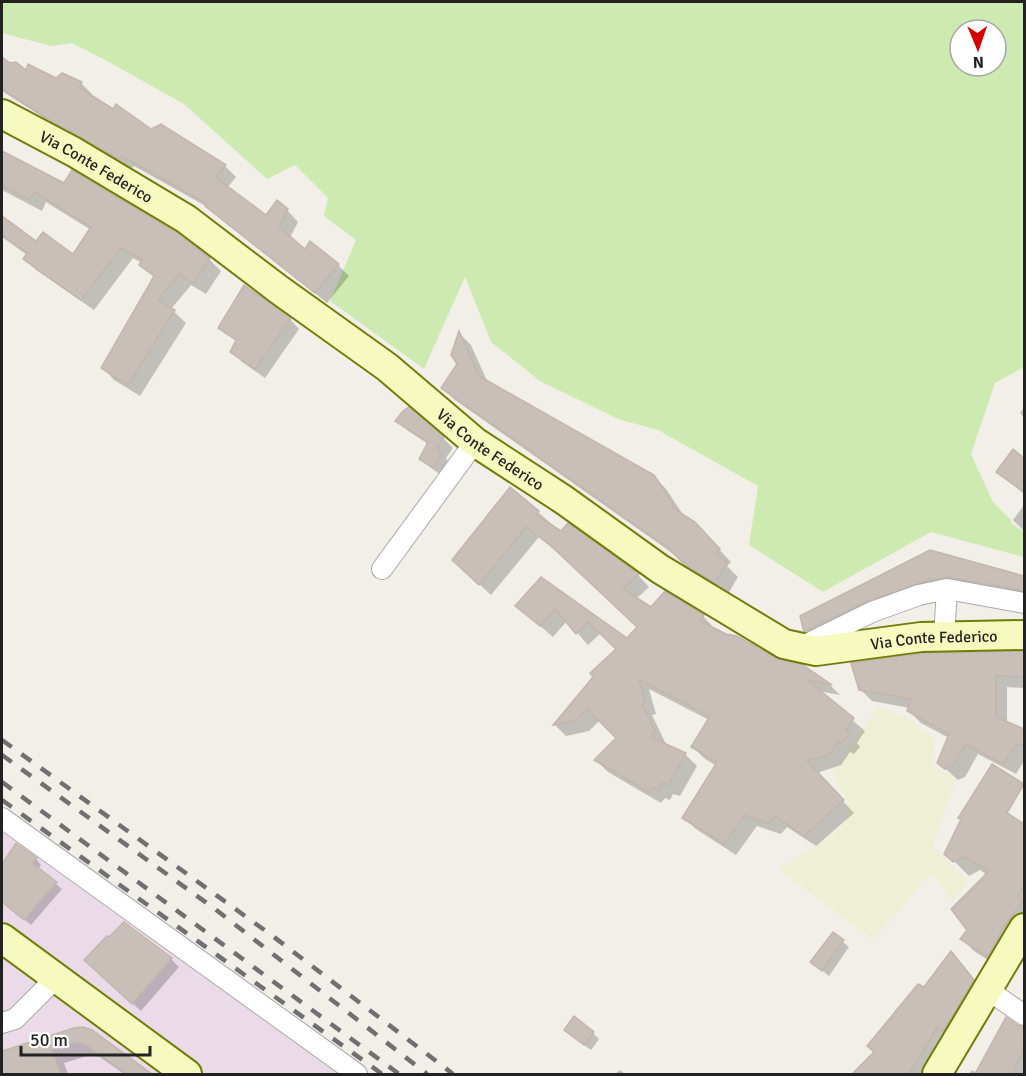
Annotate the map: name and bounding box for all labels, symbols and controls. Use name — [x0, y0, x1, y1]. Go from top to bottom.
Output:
north arrow — [948, 18, 1008, 78]
text: N — [973, 52, 984, 72]
street label: Via Conte Federico — [36, 127, 156, 208]
street label: Via Conte Federico — [432, 405, 547, 495]
street label: Via Conte Federico — [869, 627, 998, 655]
scale bar — [21, 1019, 150, 1057]
text: 50 m — [30, 1029, 68, 1051]

